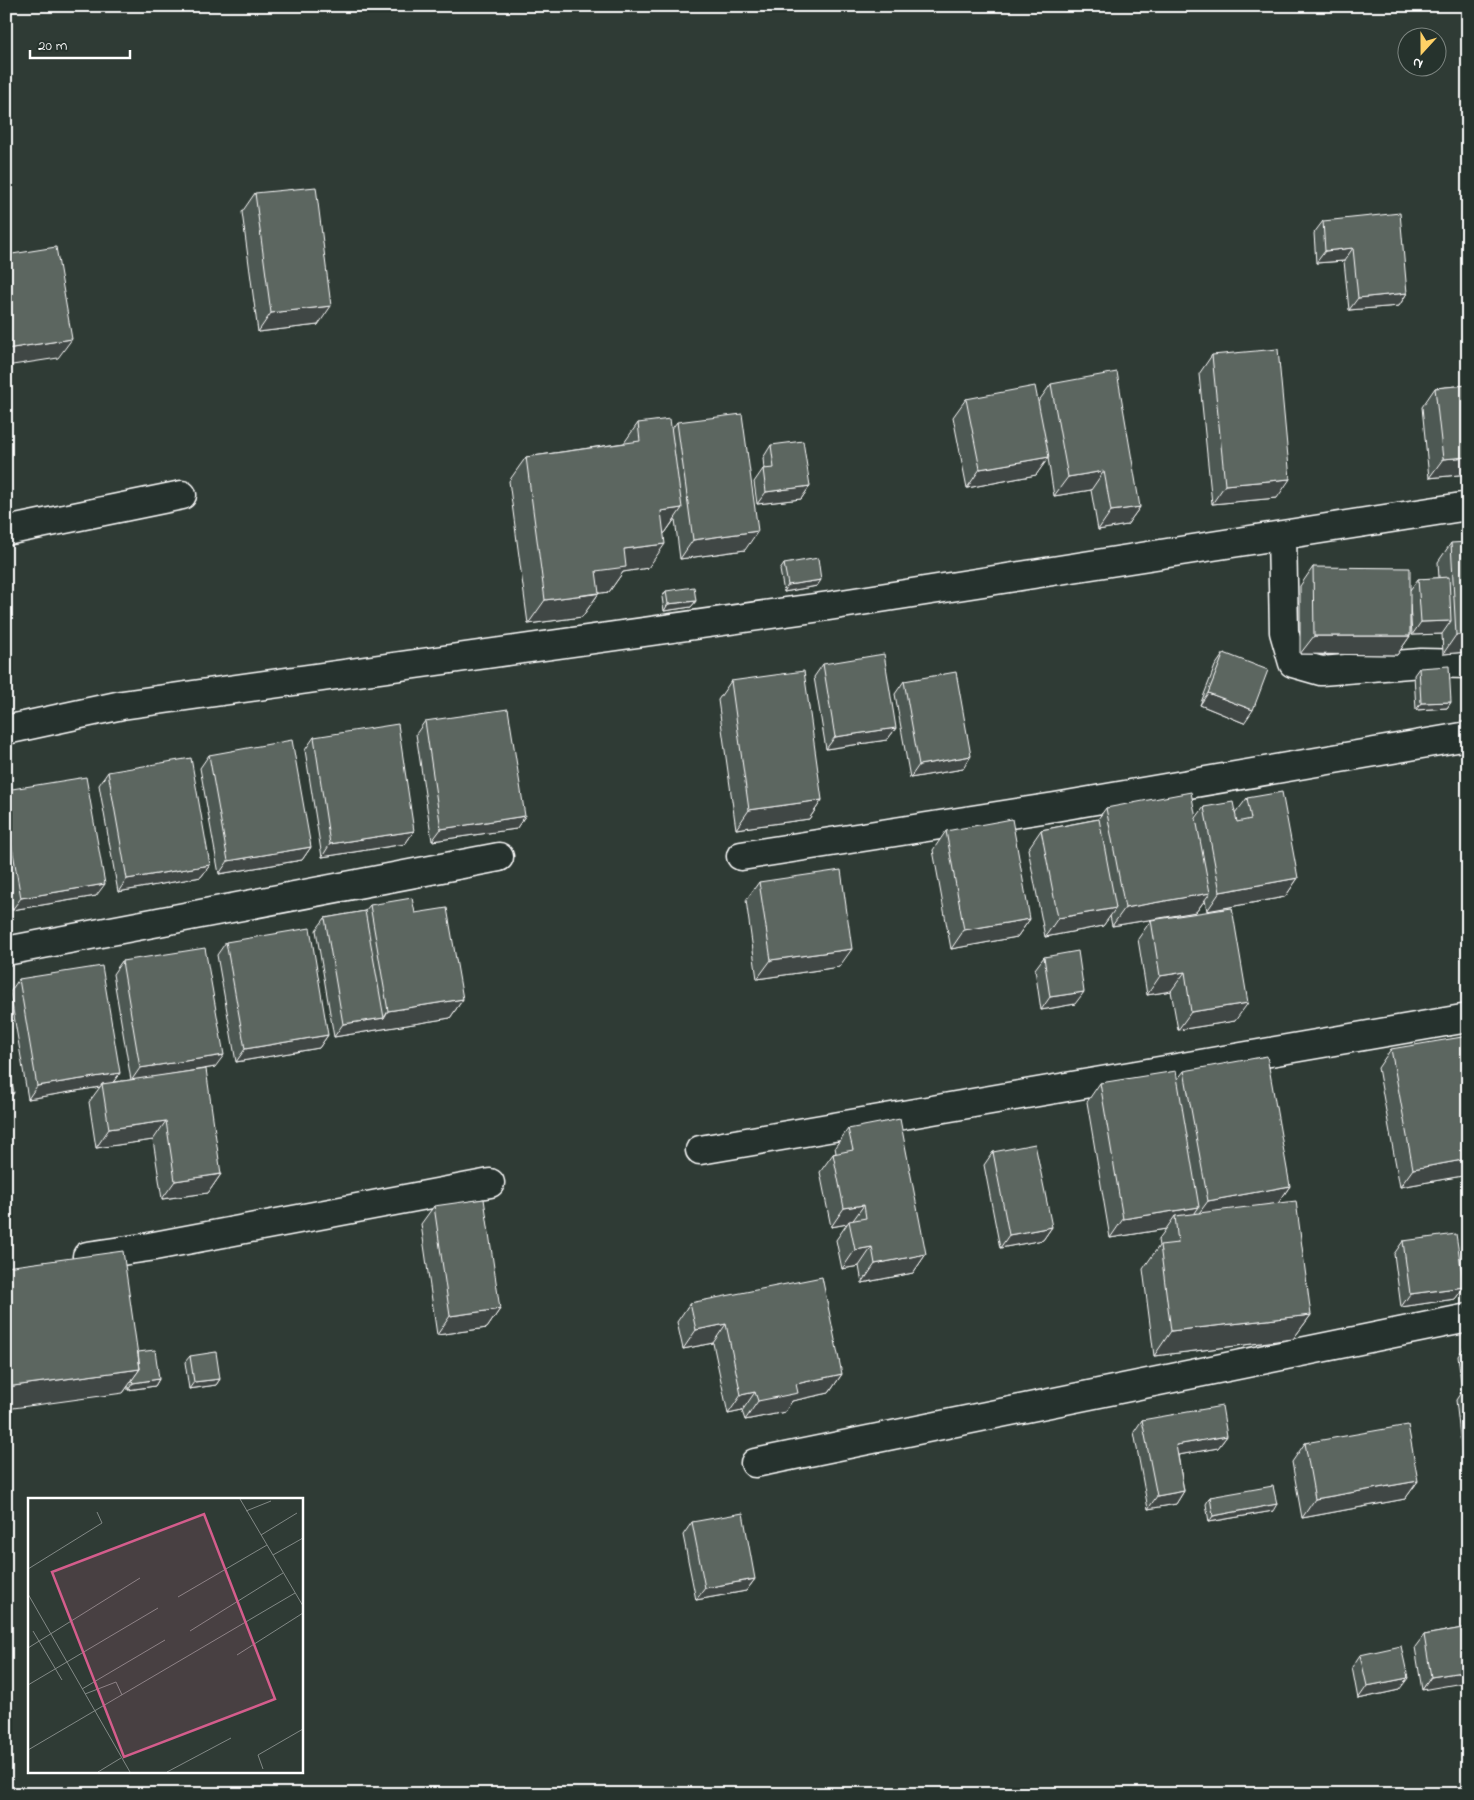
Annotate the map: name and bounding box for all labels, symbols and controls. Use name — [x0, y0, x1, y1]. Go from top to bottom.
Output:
scale bar — [30, 28, 130, 60]
north arrow — [1396, 28, 1446, 78]
text: 20 m — [38, 35, 68, 57]
text: N — [1410, 51, 1426, 74]
inset map — [28, 1498, 302, 1772]

